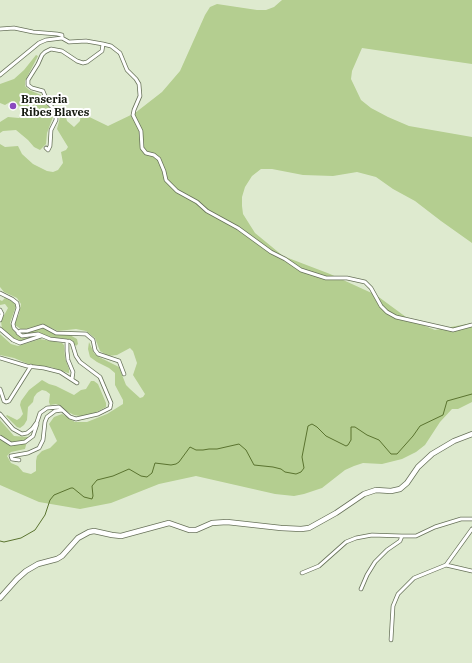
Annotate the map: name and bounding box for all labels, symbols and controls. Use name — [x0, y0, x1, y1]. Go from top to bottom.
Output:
place label: Braseria Ribes Blaves — [21, 93, 89, 119]
marker: Braseria Ribes Blaves — [8, 101, 18, 111]

